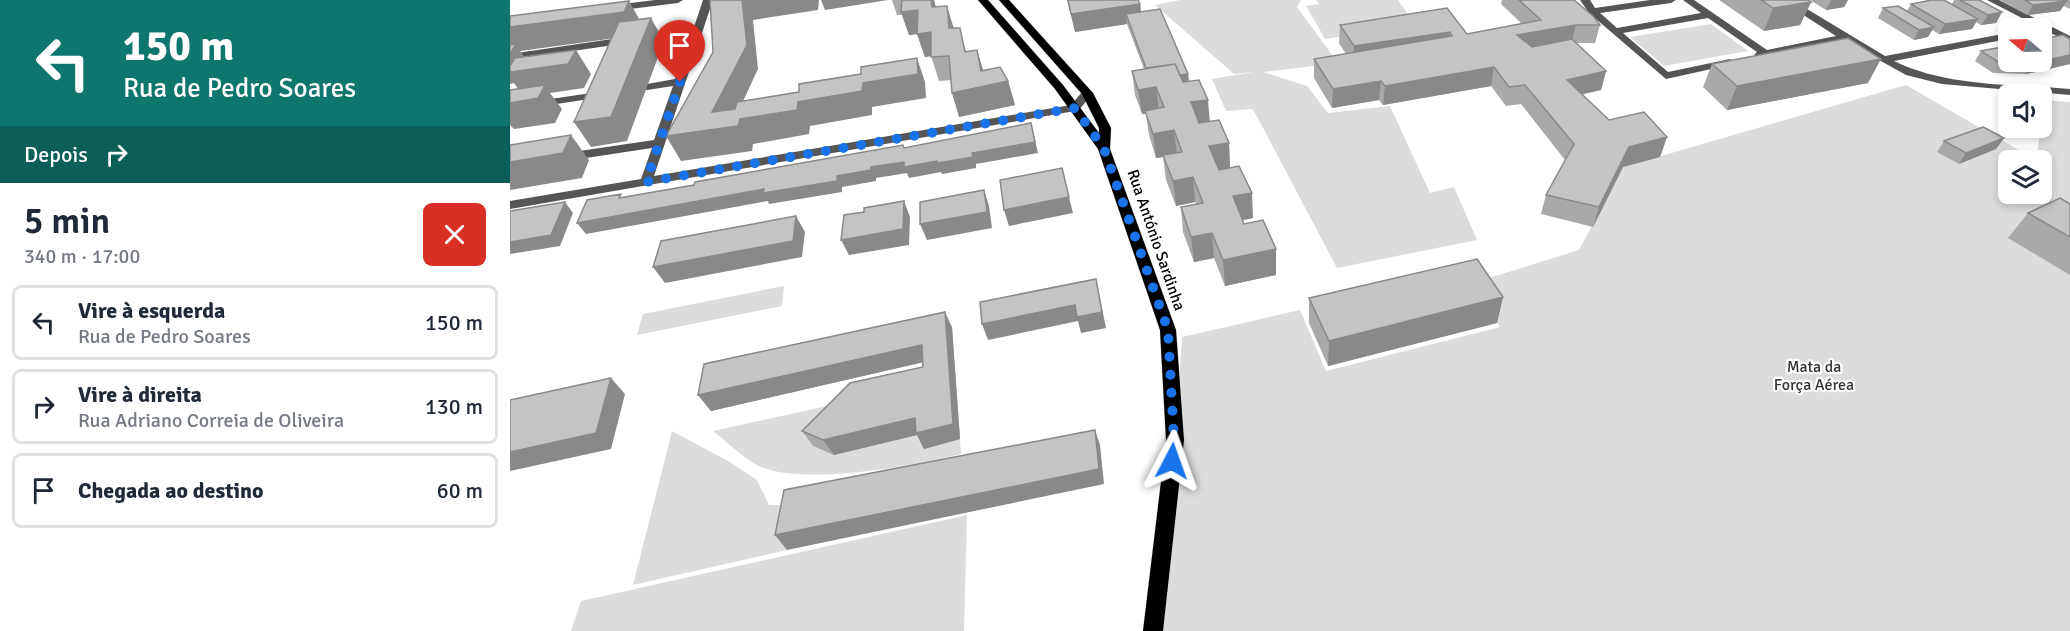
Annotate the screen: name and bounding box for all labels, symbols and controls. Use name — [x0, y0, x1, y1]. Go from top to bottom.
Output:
north arrow — [1998, 18, 2052, 72]
map controls — [1998, 18, 2052, 204]
pin — [654, 20, 705, 82]
text: 150 m — [123, 21, 234, 72]
icon: left — [24, 24, 102, 102]
icon: arrive — [663, 29, 696, 62]
text: Rua de Pedro Soares — [123, 72, 356, 105]
button: sound — [1998, 84, 2052, 138]
icon: right — [100, 138, 133, 171]
text: Depois — [24, 141, 88, 168]
button: layers — [1998, 150, 2052, 204]
street label: Rua António Sardinha — [1122, 167, 1190, 313]
text: 5 min — [24, 199, 110, 244]
button: close — [423, 203, 486, 266]
text: 340 m · 17:00 — [24, 244, 140, 269]
text: Vire à esquerda — [78, 297, 225, 324]
icon: left — [27, 306, 60, 339]
text: 150 m — [425, 309, 483, 336]
text: Rua de Pedro Soares — [78, 324, 251, 349]
park label: Mata da Força Aérea — [1774, 357, 1854, 395]
text: Vire à direita — [78, 381, 202, 408]
icon: right — [27, 390, 60, 423]
text: 130 m — [425, 393, 483, 420]
text: Rua Adriano Correia de Oliveira — [78, 408, 344, 433]
position arrow — [1140, 429, 1204, 493]
icon: arrive — [27, 474, 60, 507]
text: Chegada ao destino — [78, 477, 264, 504]
text: 60 m — [437, 477, 483, 504]

